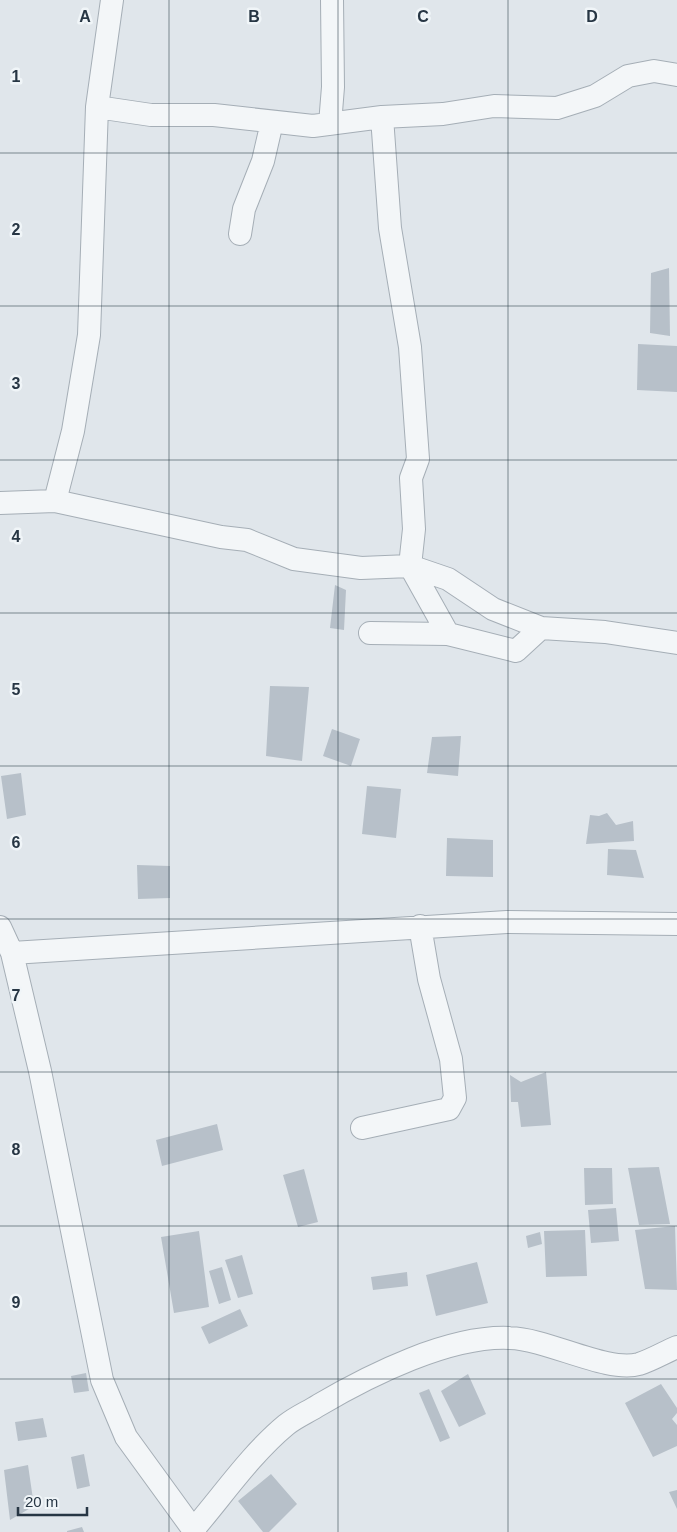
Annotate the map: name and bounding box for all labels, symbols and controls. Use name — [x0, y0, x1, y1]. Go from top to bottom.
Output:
text: A — [79, 8, 91, 25]
text: B — [248, 8, 260, 25]
text: C — [417, 8, 429, 25]
text: D — [586, 8, 598, 25]
text: 1 — [12, 68, 21, 85]
text: 2 — [12, 221, 21, 238]
text: 3 — [12, 375, 21, 392]
text: 4 — [12, 528, 21, 545]
text: 5 — [12, 681, 21, 698]
text: 6 — [12, 834, 21, 851]
text: 7 — [12, 987, 21, 1004]
text: 8 — [12, 1141, 21, 1158]
text: 9 — [12, 1294, 21, 1311]
scale bar — [18, 1484, 86, 1516]
text: 20 m — [25, 1493, 58, 1510]

